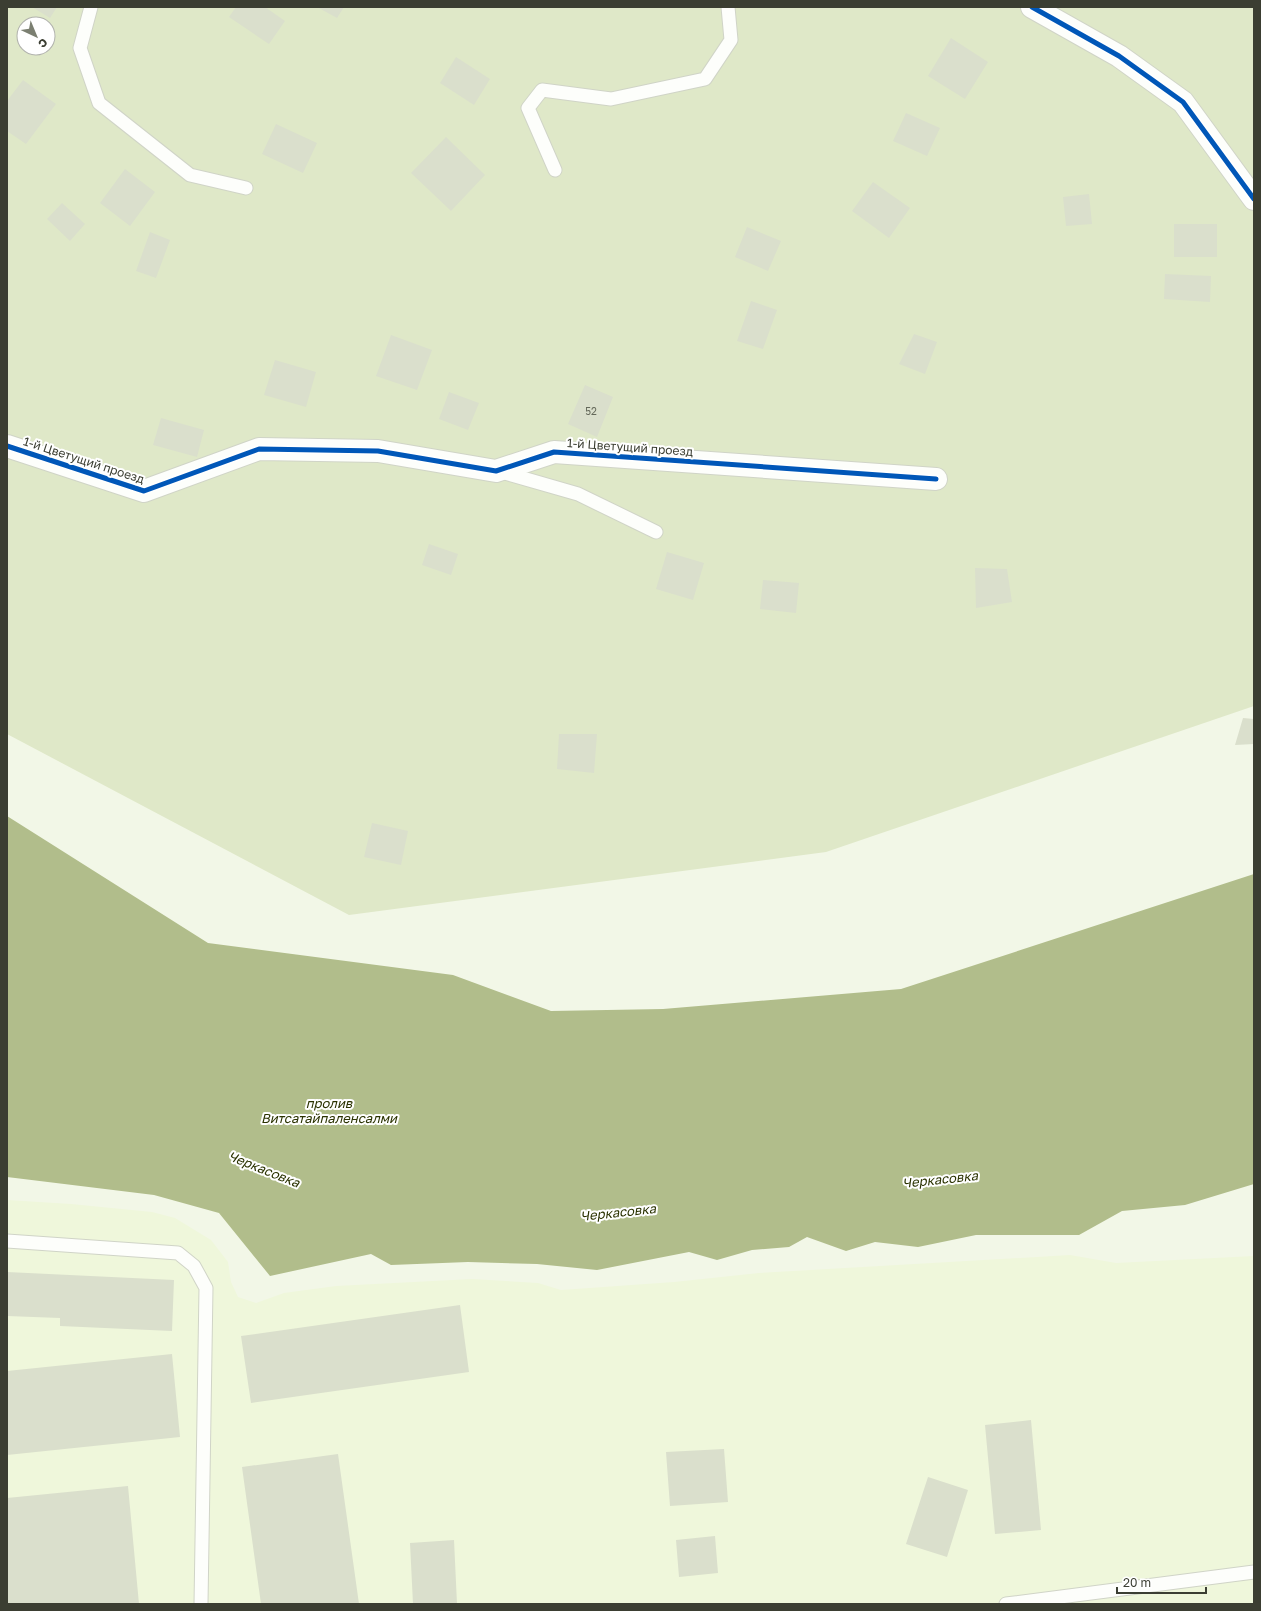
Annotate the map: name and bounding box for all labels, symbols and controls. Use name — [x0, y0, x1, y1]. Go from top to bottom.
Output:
north arrow — [16, 16, 56, 56]
text: С — [36, 36, 51, 51]
house number: 52 — [585, 405, 597, 417]
street label: 1-й Цветущий проезд — [22, 433, 146, 487]
street label: 1-й Цветущий проезд — [566, 435, 694, 459]
water label: пролив Витсатайпаленсалми — [261, 1095, 398, 1126]
water label: Черкасовка — [226, 1147, 303, 1191]
water label: Черкасовка — [901, 1167, 979, 1191]
water label: Черкасовка — [579, 1200, 657, 1224]
scale bar — [1117, 1569, 1206, 1595]
text: 20 m — [1123, 1575, 1151, 1590]

